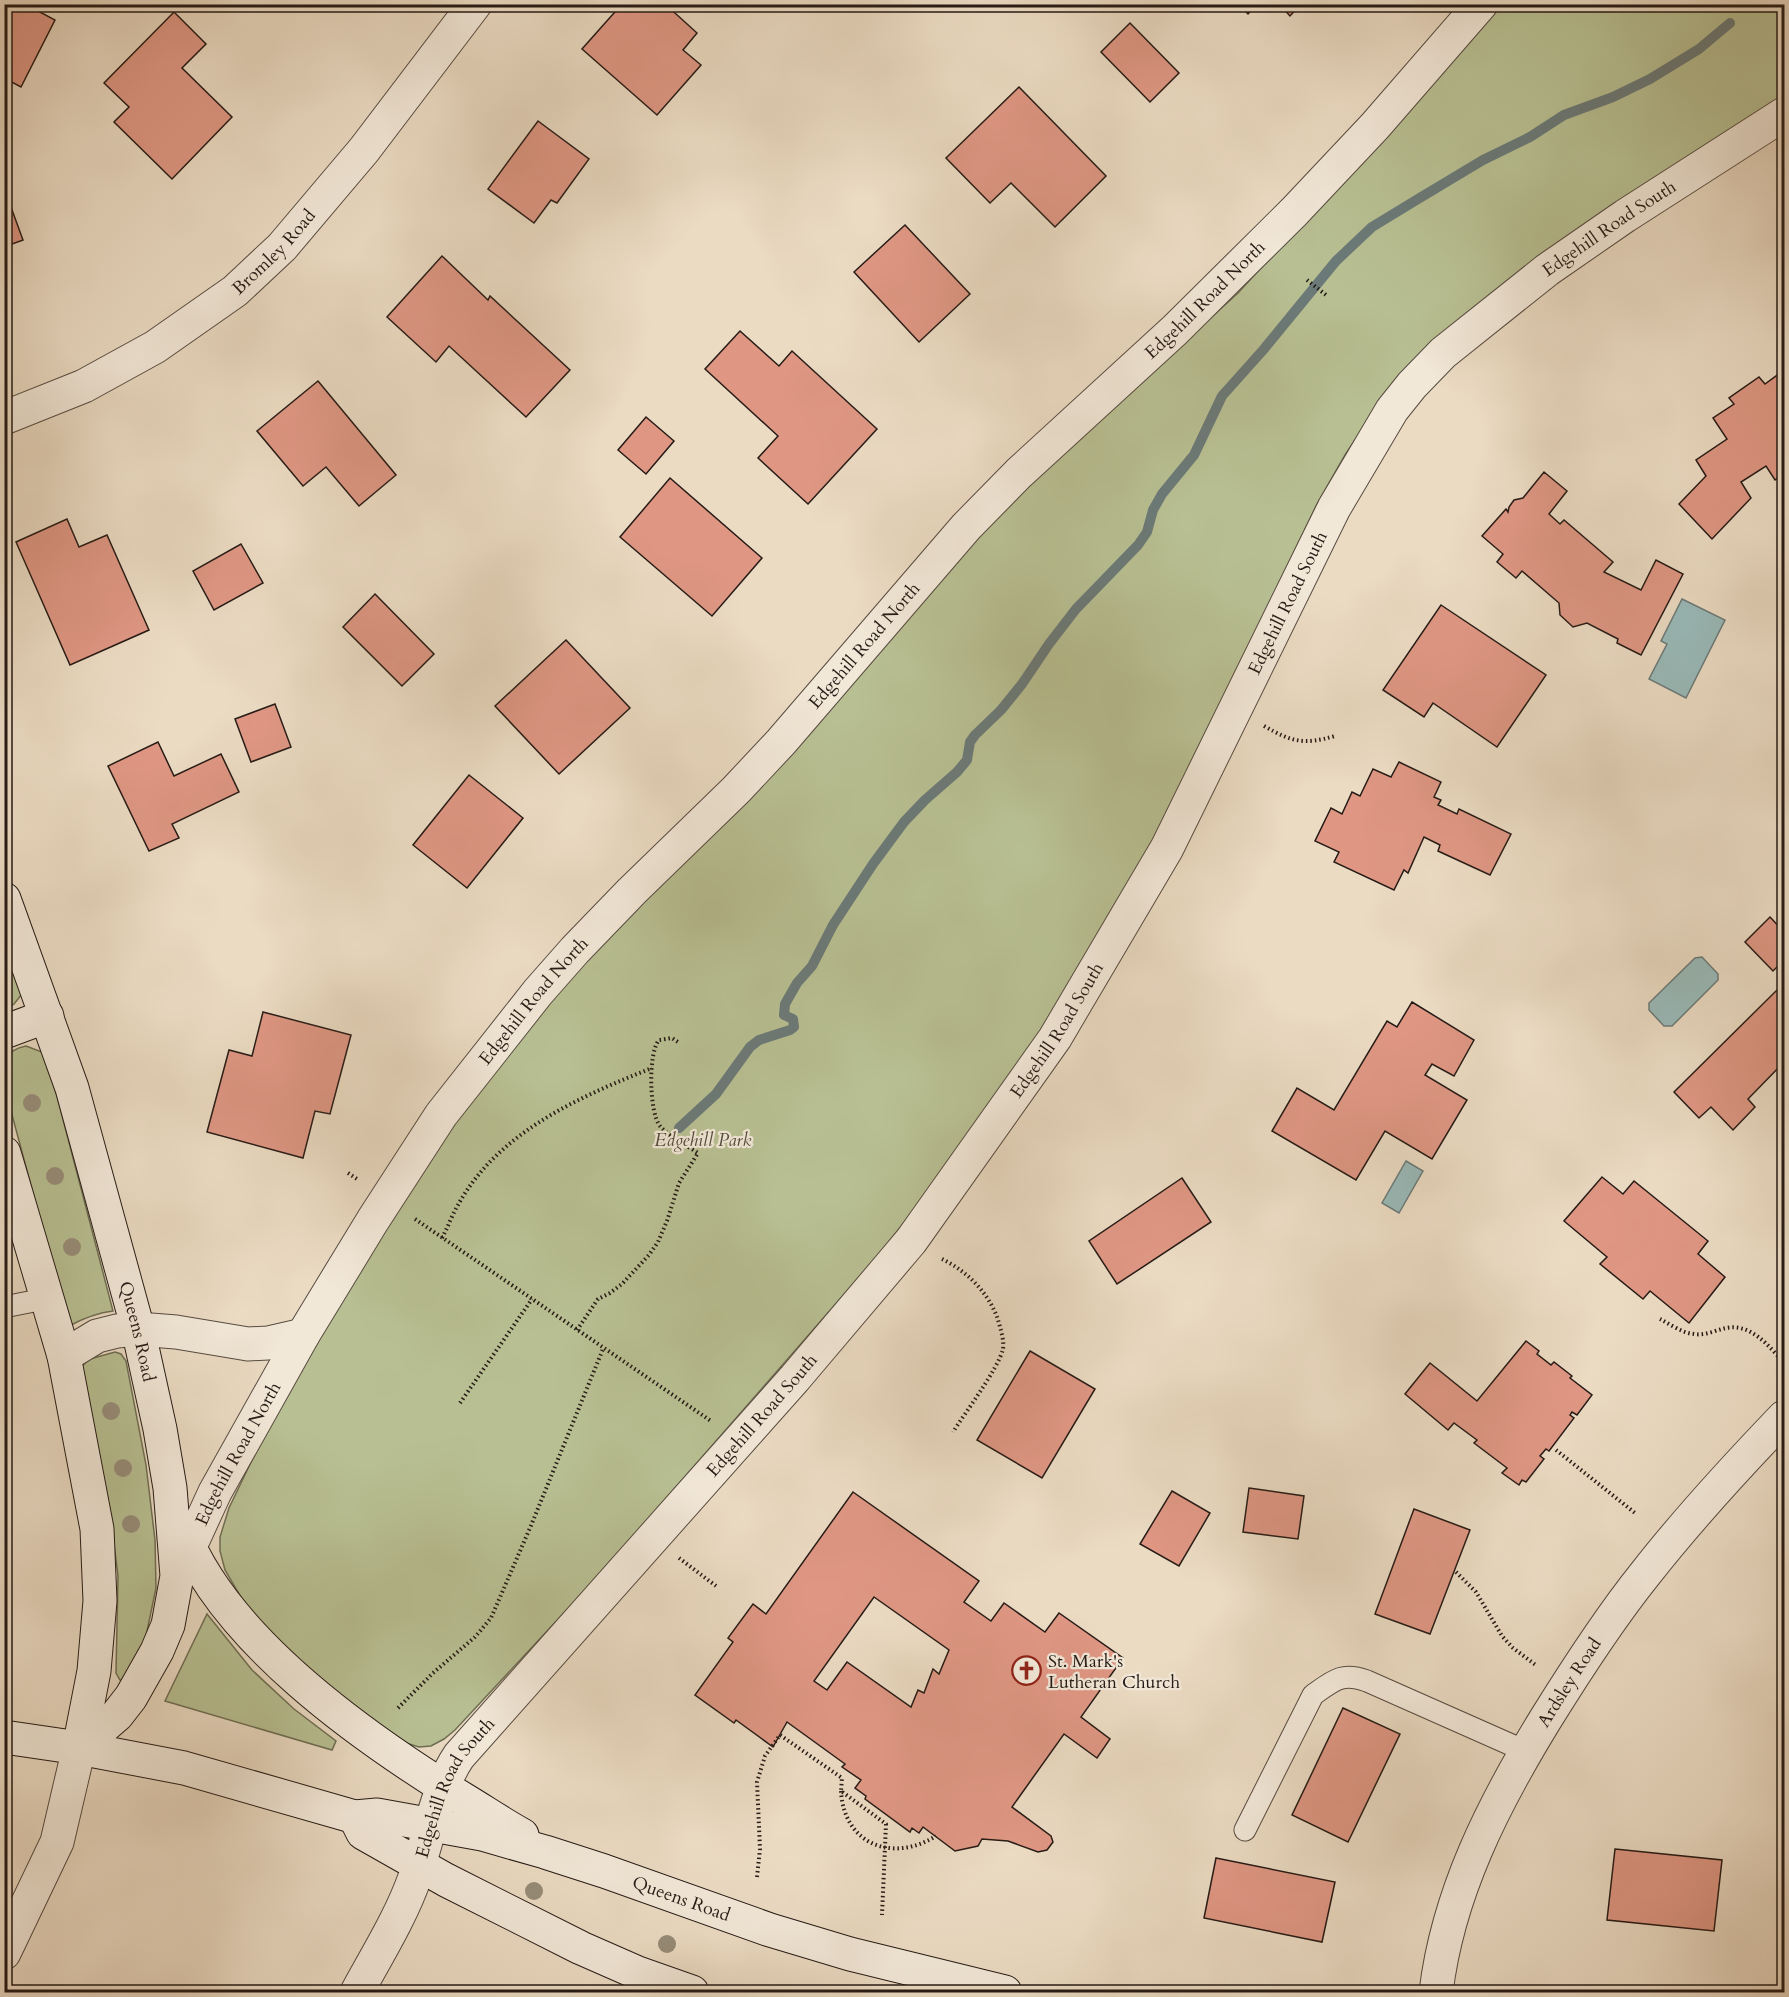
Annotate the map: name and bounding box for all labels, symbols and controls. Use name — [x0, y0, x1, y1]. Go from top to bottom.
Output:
street label: Edgehill Road South — [1537, 174, 1681, 283]
street label: Bromley Road — [227, 204, 322, 301]
street label: Edgehill Road North — [1139, 235, 1271, 365]
street label: Edgehill Road South — [1242, 527, 1334, 679]
street label: Edgehill Road North — [803, 577, 926, 714]
street label: Edgehill Road North — [473, 931, 594, 1070]
street label: Edgehill Road South — [1004, 958, 1110, 1103]
park label: Edgehill Park — [655, 1128, 752, 1153]
street label: Queens Road — [113, 1279, 161, 1384]
street label: Edgehill Road South — [701, 1348, 823, 1482]
street label: Edgehill Road North — [189, 1378, 287, 1529]
street label: Ardsley Road — [1532, 1633, 1608, 1732]
place label: St. Mark's Lutheran Church — [1048, 1649, 1180, 1695]
church icon: St. Mark's Lutheran Church — [1011, 1655, 1043, 1687]
street label: Edgehill Road South — [410, 1712, 501, 1861]
street label: Queens Road — [629, 1870, 734, 1928]

